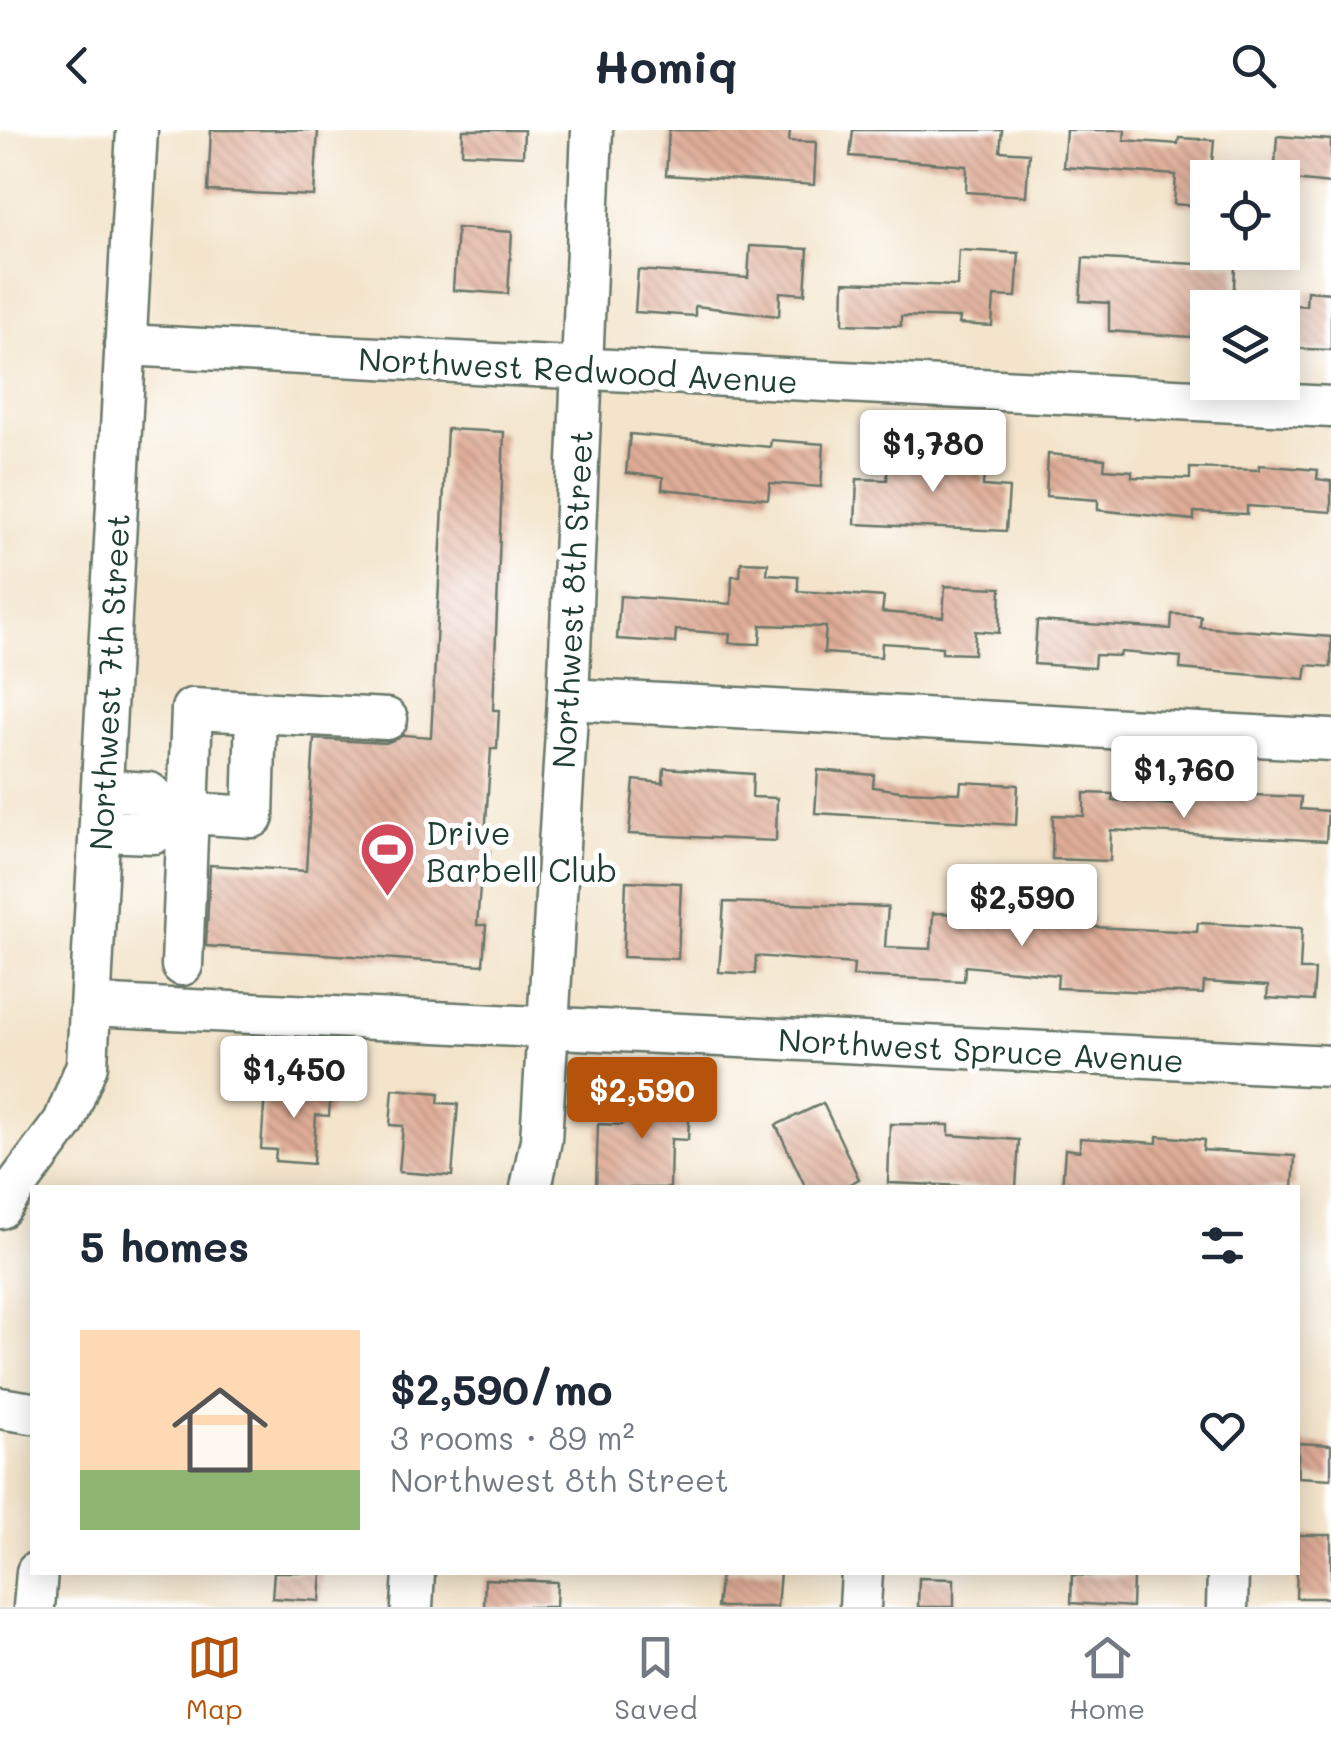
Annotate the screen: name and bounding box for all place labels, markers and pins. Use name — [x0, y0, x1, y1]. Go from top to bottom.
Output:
pin: $1,780 — [852, 410, 1014, 495]
pin: $1,760 — [1103, 736, 1265, 821]
place label: Drive Barbell Club — [426, 811, 617, 890]
sports icon: Drive Barbell Club — [357, 820, 417, 899]
pin: $2,590 — [941, 864, 1103, 949]
pin: $1,450 — [213, 1036, 375, 1121]
pin: $2,590 — [561, 1057, 723, 1142]

